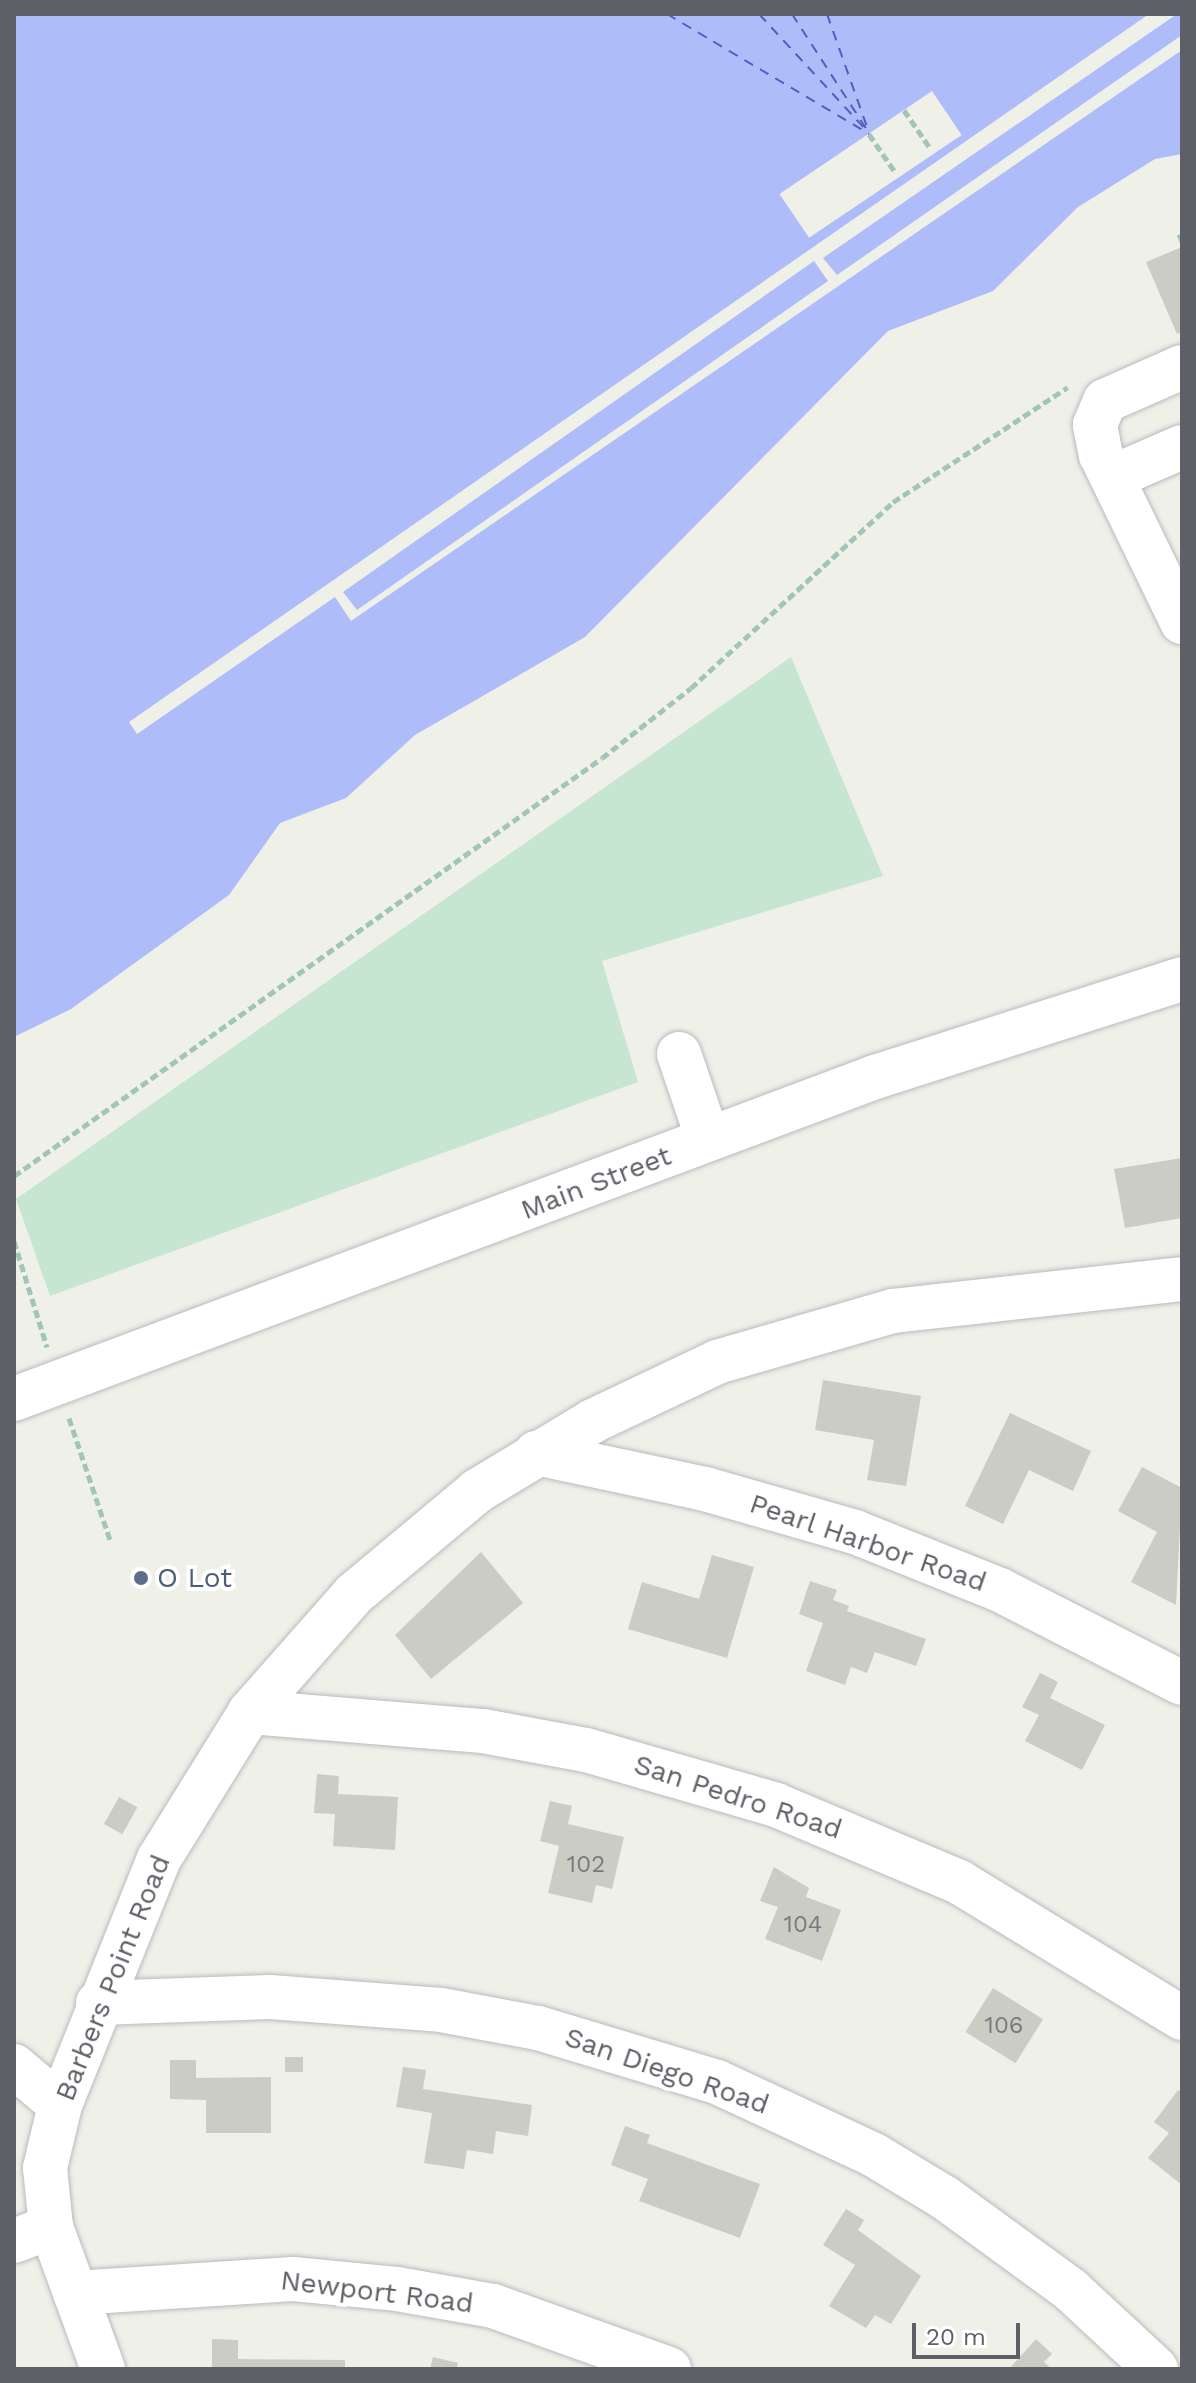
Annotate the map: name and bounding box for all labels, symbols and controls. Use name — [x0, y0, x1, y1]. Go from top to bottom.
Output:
street label: Main Street — [516, 1139, 676, 1227]
street label: Pearl Harbor Road — [744, 1486, 992, 1600]
place label: O Lot — [157, 1561, 232, 1595]
marker: O Lot — [132, 1569, 150, 1587]
street label: San Pedro Road — [630, 1748, 846, 1846]
street label: Barbers Point Road — [48, 1850, 178, 2106]
house number: 102 — [567, 1851, 605, 1879]
house number: 104 — [784, 1911, 822, 1939]
house number: 106 — [985, 2012, 1023, 2040]
street label: San Diego Road — [561, 2020, 773, 2122]
street label: Newport Road — [279, 2263, 475, 2321]
scale bar — [916, 2307, 1024, 2357]
text: 20 m — [926, 2323, 986, 2351]

